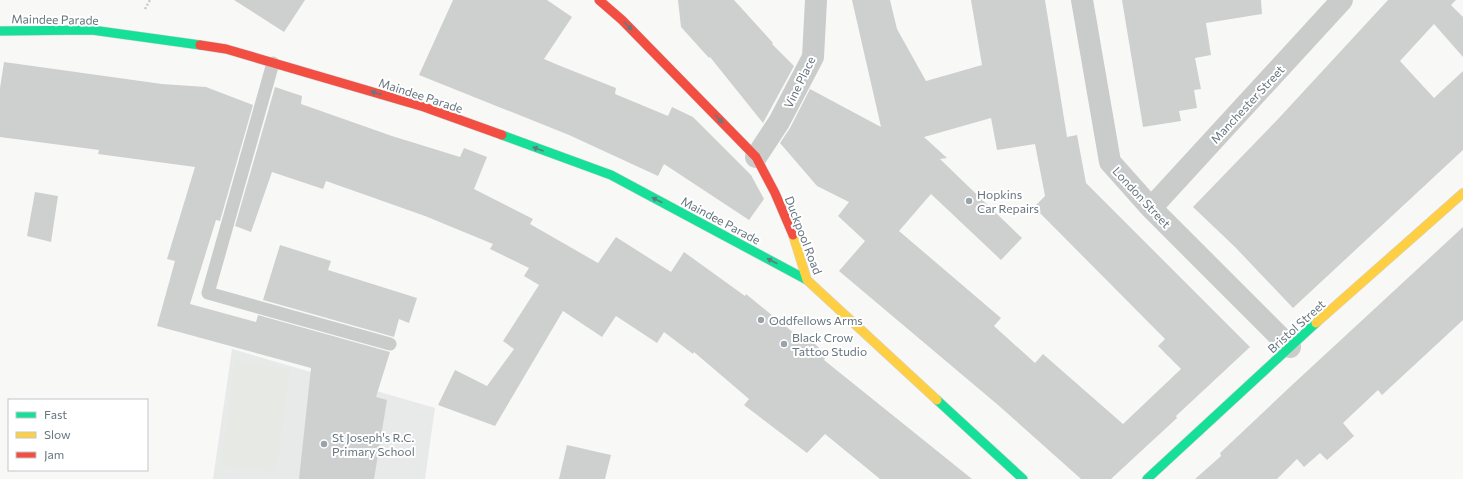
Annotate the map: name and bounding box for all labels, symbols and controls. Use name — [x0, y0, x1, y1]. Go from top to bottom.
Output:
street label: Maindee Parade — [11, 11, 99, 27]
one-way arrow — [623, 21, 633, 31]
street label: Vine Place — [780, 54, 818, 110]
street label: Manchester Street — [1207, 62, 1287, 146]
street label: Maindee Parade — [377, 75, 465, 115]
one-way arrow — [369, 90, 381, 96]
one-way arrow — [714, 114, 724, 124]
one-way arrow — [532, 146, 544, 152]
street label: London Street — [1110, 164, 1174, 230]
place label: Hopkins Car Repairs — [977, 187, 1039, 215]
street label: Maindee Parade — [679, 193, 763, 247]
street label: Duckpool Road — [783, 194, 825, 276]
marker: Hopkins Car Repairs — [964, 196, 974, 206]
one-way arrow — [652, 197, 663, 203]
one-way arrow — [766, 258, 778, 265]
street label: Bristol Street — [1264, 297, 1328, 355]
place label: Oddfellows Arms — [769, 313, 863, 327]
marker: Oddfellows Arms — [756, 315, 766, 325]
place label: Black Crow Tattoo Studio — [792, 330, 867, 358]
marker: Black Crow Tattoo Studio — [779, 339, 789, 349]
legend — [8, 399, 148, 471]
text: Fast — [44, 407, 67, 421]
text: Slow — [44, 427, 71, 441]
place label: St Joseph's R.C. Primary School — [332, 430, 415, 458]
marker: St Joseph's R.C. Primary School — [319, 439, 329, 449]
text: Jam — [44, 447, 64, 462]

